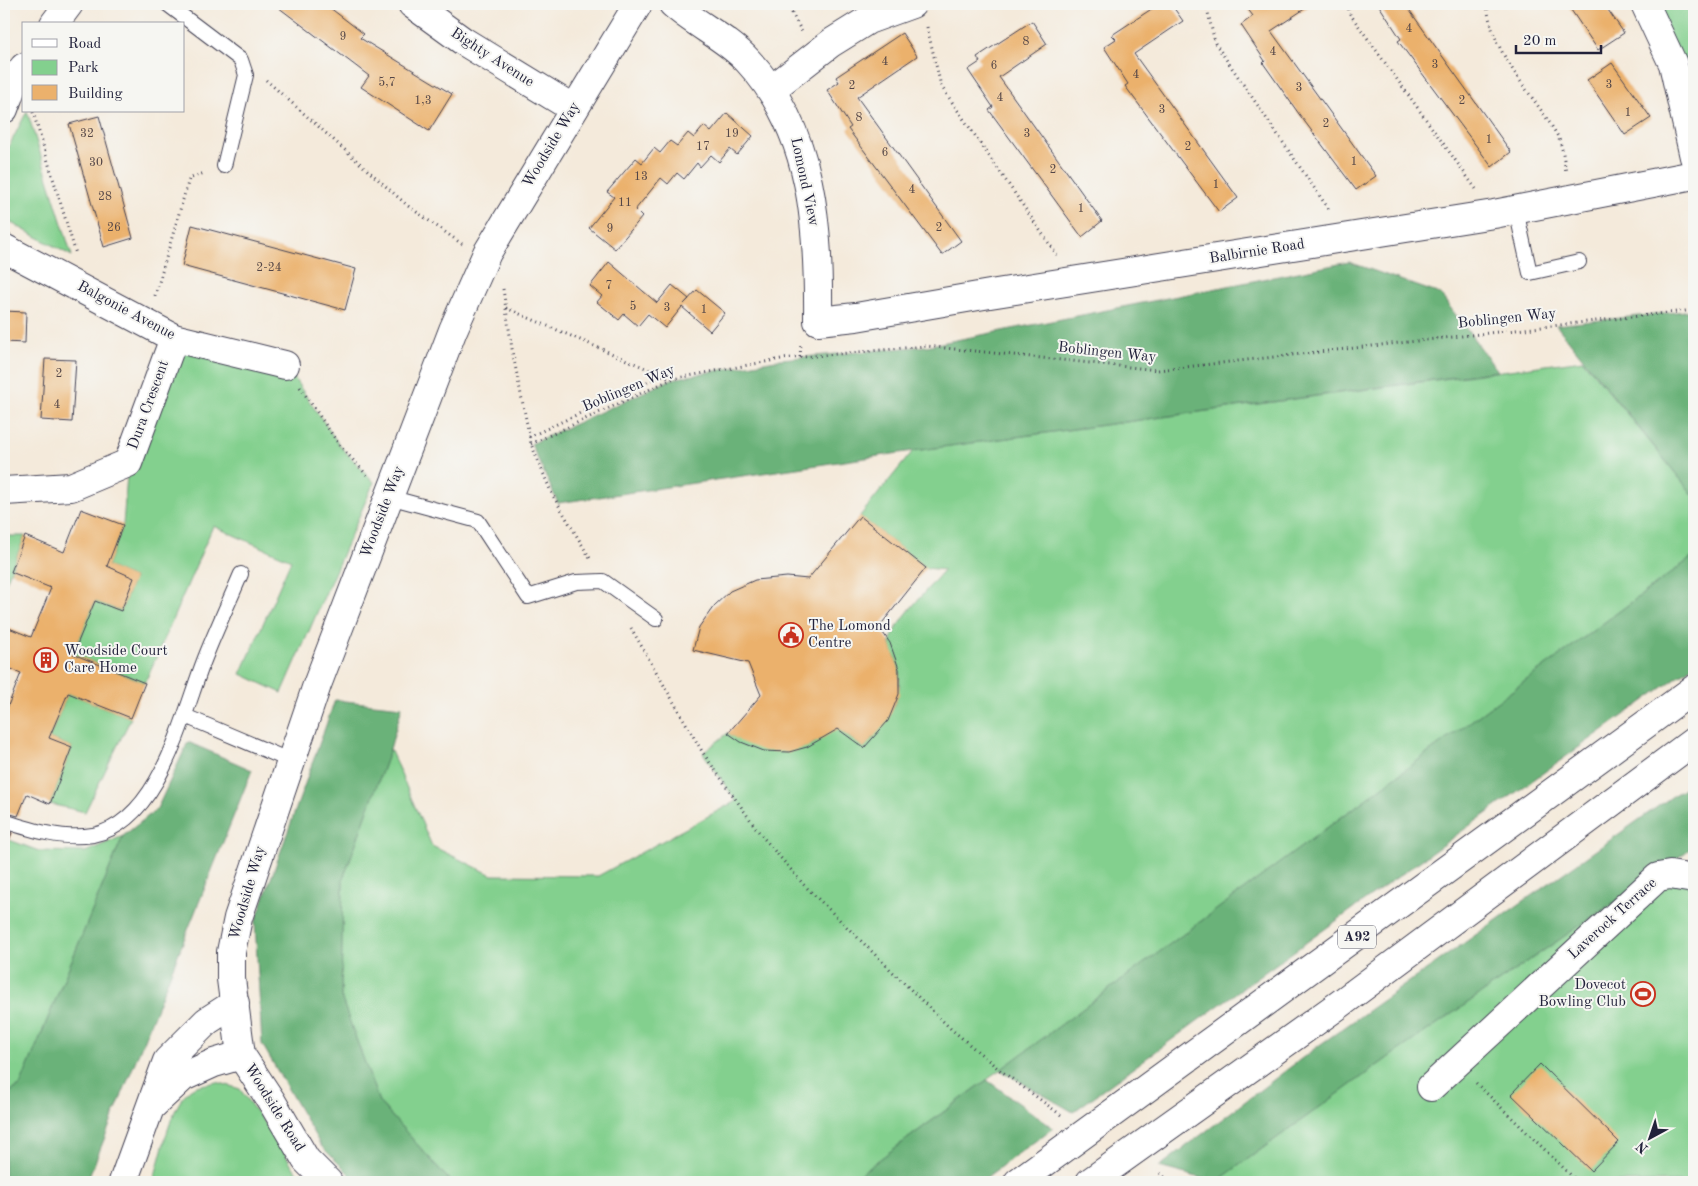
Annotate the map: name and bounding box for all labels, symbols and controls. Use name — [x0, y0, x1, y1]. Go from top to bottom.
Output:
legend — [22, 22, 185, 112]
scale bar — [1516, 22, 1600, 54]
house number: 4 — [1406, 23, 1413, 35]
street label: Bighty Avenue — [448, 26, 536, 90]
house number: 9 — [340, 31, 346, 43]
text: 20 m — [1523, 34, 1557, 49]
house number: 8 — [1023, 36, 1030, 48]
text: Road — [68, 37, 102, 52]
house number: 4 — [1270, 46, 1277, 58]
house number: 4 — [882, 56, 889, 68]
house number: 3 — [1432, 59, 1438, 71]
house number: 6 — [991, 60, 998, 72]
text: Park — [68, 61, 99, 76]
house number: 4 — [1133, 69, 1140, 81]
house number: 5,7 — [378, 76, 396, 89]
house number: 3 — [1606, 79, 1612, 91]
house number: 2 — [849, 80, 855, 92]
house number: 3 — [1296, 82, 1302, 94]
text: Building — [68, 87, 123, 102]
house number: 4 — [997, 92, 1004, 104]
house number: 1,3 — [414, 95, 432, 107]
house number: 2 — [1459, 95, 1465, 107]
street label: Woodside Way — [521, 100, 583, 190]
house number: 3 — [1159, 104, 1165, 116]
house number: 1 — [1625, 107, 1631, 119]
house number: 8 — [856, 112, 863, 124]
house number: 2 — [1323, 118, 1329, 130]
house number: 32 — [80, 128, 94, 140]
house number: 19 — [725, 128, 739, 140]
house number: 3 — [1024, 128, 1030, 140]
house number: 1 — [1486, 134, 1492, 146]
street label: Lomond View — [787, 136, 821, 228]
house number: 17 — [696, 141, 710, 153]
house number: 2 — [1185, 141, 1191, 153]
house number: 6 — [882, 147, 889, 159]
house number: 1 — [1351, 156, 1357, 168]
house number: 30 — [89, 157, 103, 169]
house number: 2 — [1050, 164, 1056, 176]
house number: 13 — [634, 171, 648, 183]
house number: 1 — [1213, 179, 1219, 191]
house number: 4 — [909, 184, 916, 196]
house number: 28 — [98, 191, 112, 203]
house number: 11 — [618, 197, 632, 209]
house number: 1 — [1078, 203, 1084, 215]
house number: 26 — [107, 222, 121, 234]
house number: 2 — [936, 222, 942, 234]
house number: 9 — [607, 223, 613, 235]
street label: Balbirnie Road — [1208, 237, 1306, 267]
house number: 2-24 — [256, 262, 282, 274]
street label: Balgonie Avenue — [75, 279, 177, 343]
house number: 7 — [606, 280, 612, 292]
house number: 5 — [630, 300, 637, 313]
house number: 3 — [664, 302, 670, 314]
house number: 1 — [701, 304, 707, 316]
street label: Boblingen Way — [1457, 306, 1557, 332]
street label: Boblingen Way — [1057, 340, 1157, 366]
street label: Dura Crescent — [126, 358, 172, 452]
street label: Boblingen Way — [581, 363, 677, 415]
house number: 2 — [56, 368, 62, 380]
house number: 4 — [54, 399, 61, 411]
street label: Woodside Way — [359, 464, 407, 560]
place label: The Lomond Centre — [808, 619, 891, 651]
public building icon: The Lomond Centre — [778, 622, 804, 648]
place label: Woodside Court Care Home — [64, 644, 168, 676]
building icon: Woodside Court Care Home — [33, 647, 59, 673]
street label: Woodside Way — [227, 844, 269, 942]
street label: Laverock Terrace — [1566, 876, 1660, 962]
road number: A92 — [1338, 926, 1376, 949]
place label: Dovecot Bowling Club — [1539, 978, 1626, 1010]
sports icon: Dovecot Bowling Club — [1630, 981, 1656, 1007]
street label: Woodside Road — [241, 1062, 307, 1155]
north arrow — [1626, 1114, 1676, 1164]
text: N — [1633, 1138, 1651, 1156]

